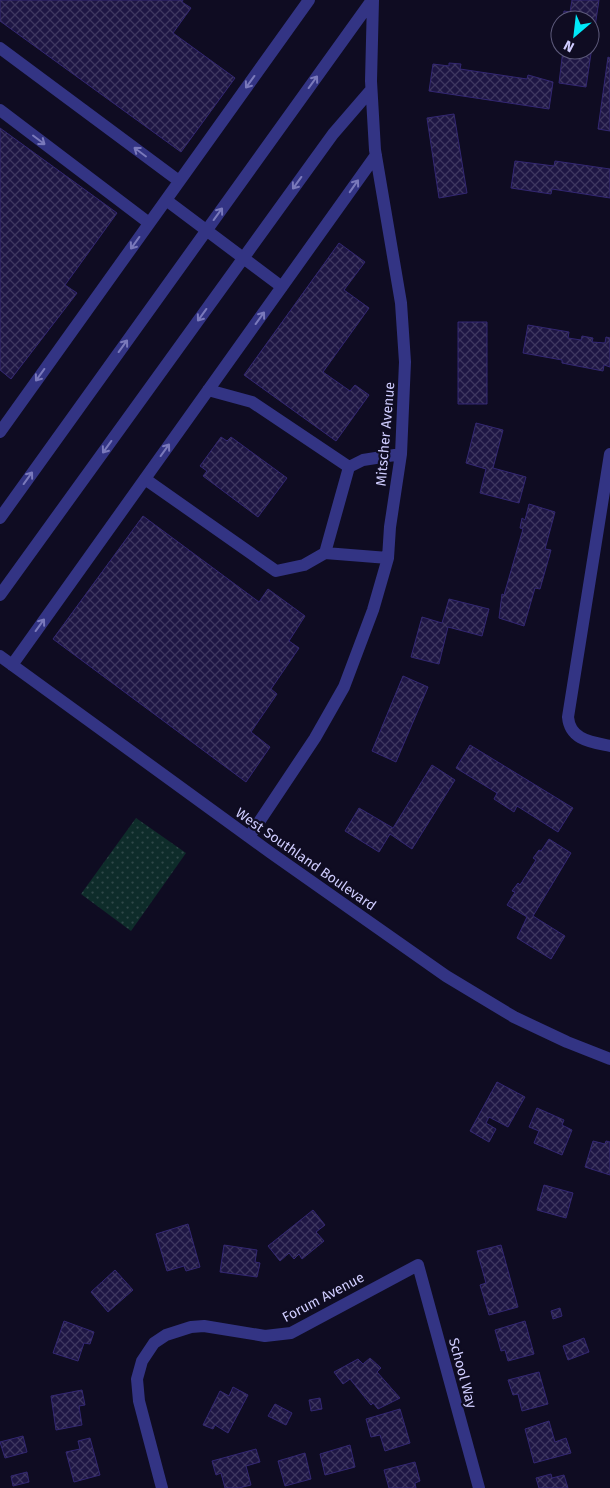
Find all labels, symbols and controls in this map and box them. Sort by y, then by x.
north arrow [550,10,600,60]
text: N [561,36,577,56]
one-way arrow [245,75,255,89]
one-way arrow [308,75,318,89]
one-way arrow [32,134,45,145]
one-way arrow [134,147,147,158]
one-way arrow [292,176,302,190]
one-way arrow [349,179,359,193]
one-way arrow [213,207,223,221]
one-way arrow [130,236,140,250]
one-way arrow [197,308,207,322]
one-way arrow [254,312,265,325]
one-way arrow [118,339,128,353]
one-way arrow [35,368,45,382]
street label: Mitscher Avenue [372,381,399,487]
one-way arrow [102,440,112,454]
one-way arrow [160,443,170,457]
one-way arrow [23,472,34,485]
one-way arrow [35,618,45,632]
street label: West Southland Boulevard [232,804,379,914]
street label: Forum Avenue [279,1269,367,1326]
street label: School Way [445,1336,480,1410]

